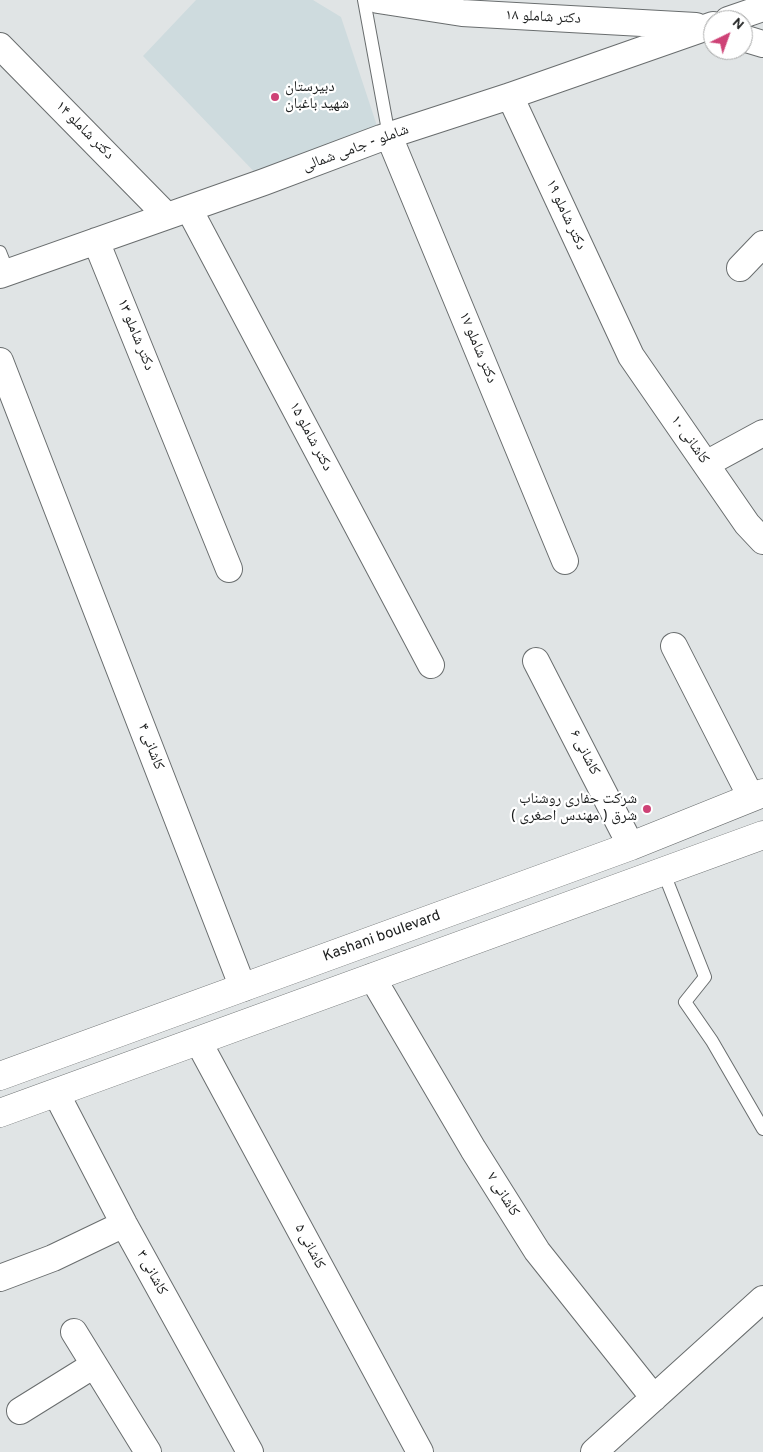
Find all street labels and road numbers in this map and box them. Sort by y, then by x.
street label: دکتر شاملو ۱۸ [505,7,581,29]
street label: دکتر شاملو ۱۴ [51,98,117,164]
street label: شاملو - جامی شمالی [300,121,412,177]
street label: دکتر شاملو ۱۹ [541,177,589,253]
street label: دکتر شاملو ۱۳ [112,297,158,373]
street label: دکتر شاملو ۱۷ [454,310,500,386]
street label: دکتر شاملو ۱۵ [284,399,336,475]
street label: کاشانی ۱۰ [666,412,712,468]
street label: کاشانی ۴ [133,721,167,773]
street label: کاشانی ۶ [565,727,603,779]
street label: Kashani boulevard [321,907,443,967]
street label: کاشانی ۷ [482,1170,522,1220]
street label: کاشانی ۵ [290,1221,328,1273]
street label: کاشانی ۳ [131,1247,171,1299]

